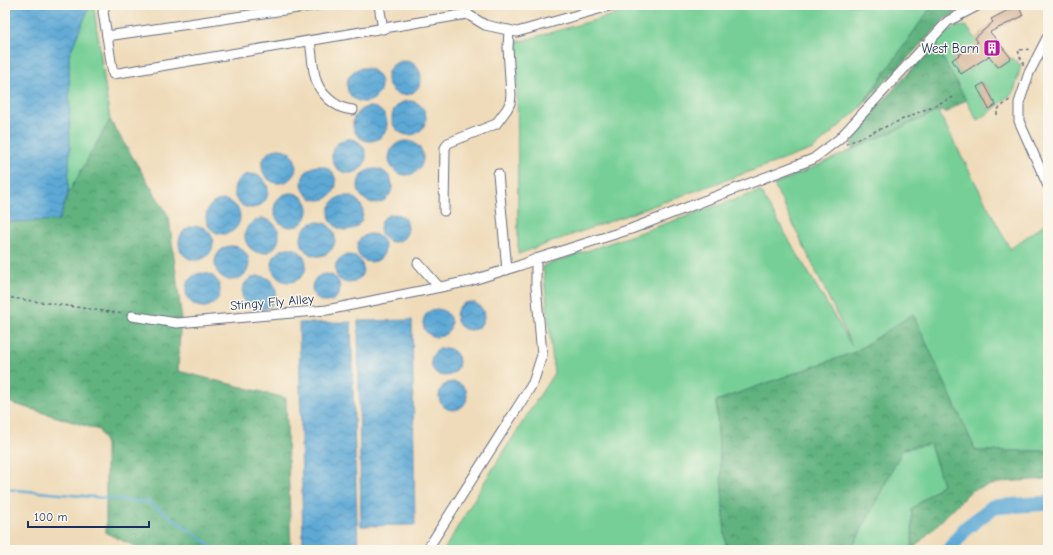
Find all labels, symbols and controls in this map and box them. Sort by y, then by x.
building icon: West Barn [982,38,1002,58]
place label: West Barn [922,41,979,56]
street label: Stingy Fly Alley [229,291,315,313]
scale bar [28,503,149,529]
text: 100 m [34,510,67,524]

